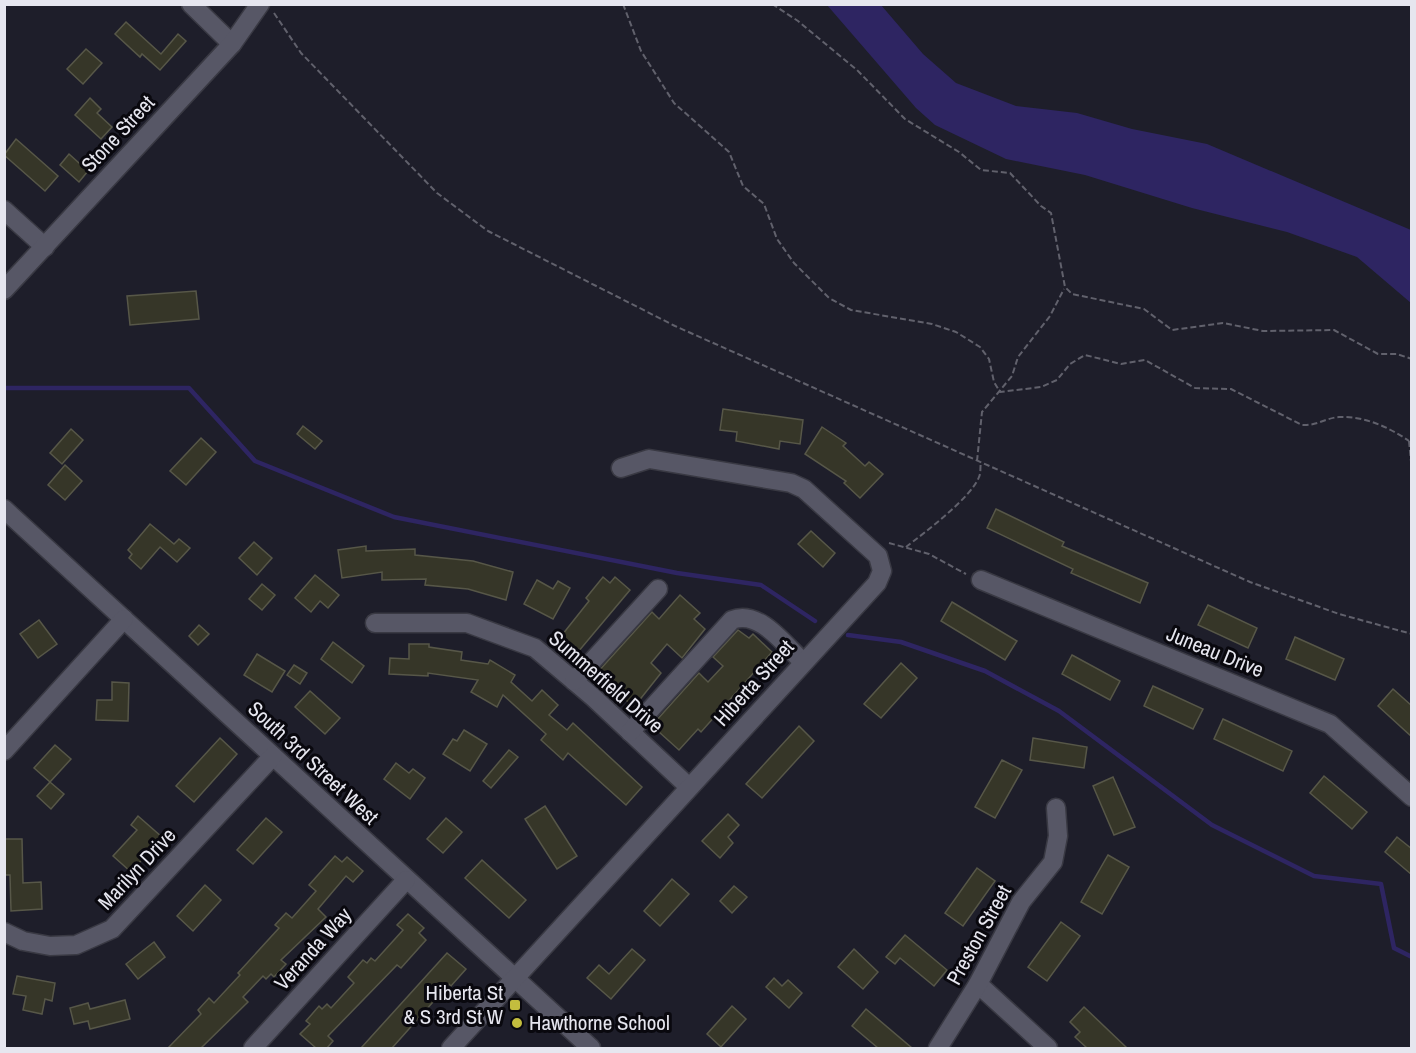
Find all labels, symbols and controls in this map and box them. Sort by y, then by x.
street label: Stone Street [74,89,161,179]
street label: Juneau Drive [1162,619,1268,684]
street label: Summerfield Drive [543,624,670,740]
street label: Hiberta Street [707,633,800,732]
street label: South 3rd Street West [242,694,385,831]
street label: Marilyn Drive [91,821,182,916]
street label: Preston Street [939,879,1018,990]
street label: Veranda Way [267,900,358,997]
place label: Hiberta St & S 3rd St W [403,978,504,1031]
marker: Hiberta St & S 3rd St W [508,998,522,1012]
place label: Hawthorne School [529,1008,670,1037]
marker: Hawthorne School [510,1016,524,1030]

